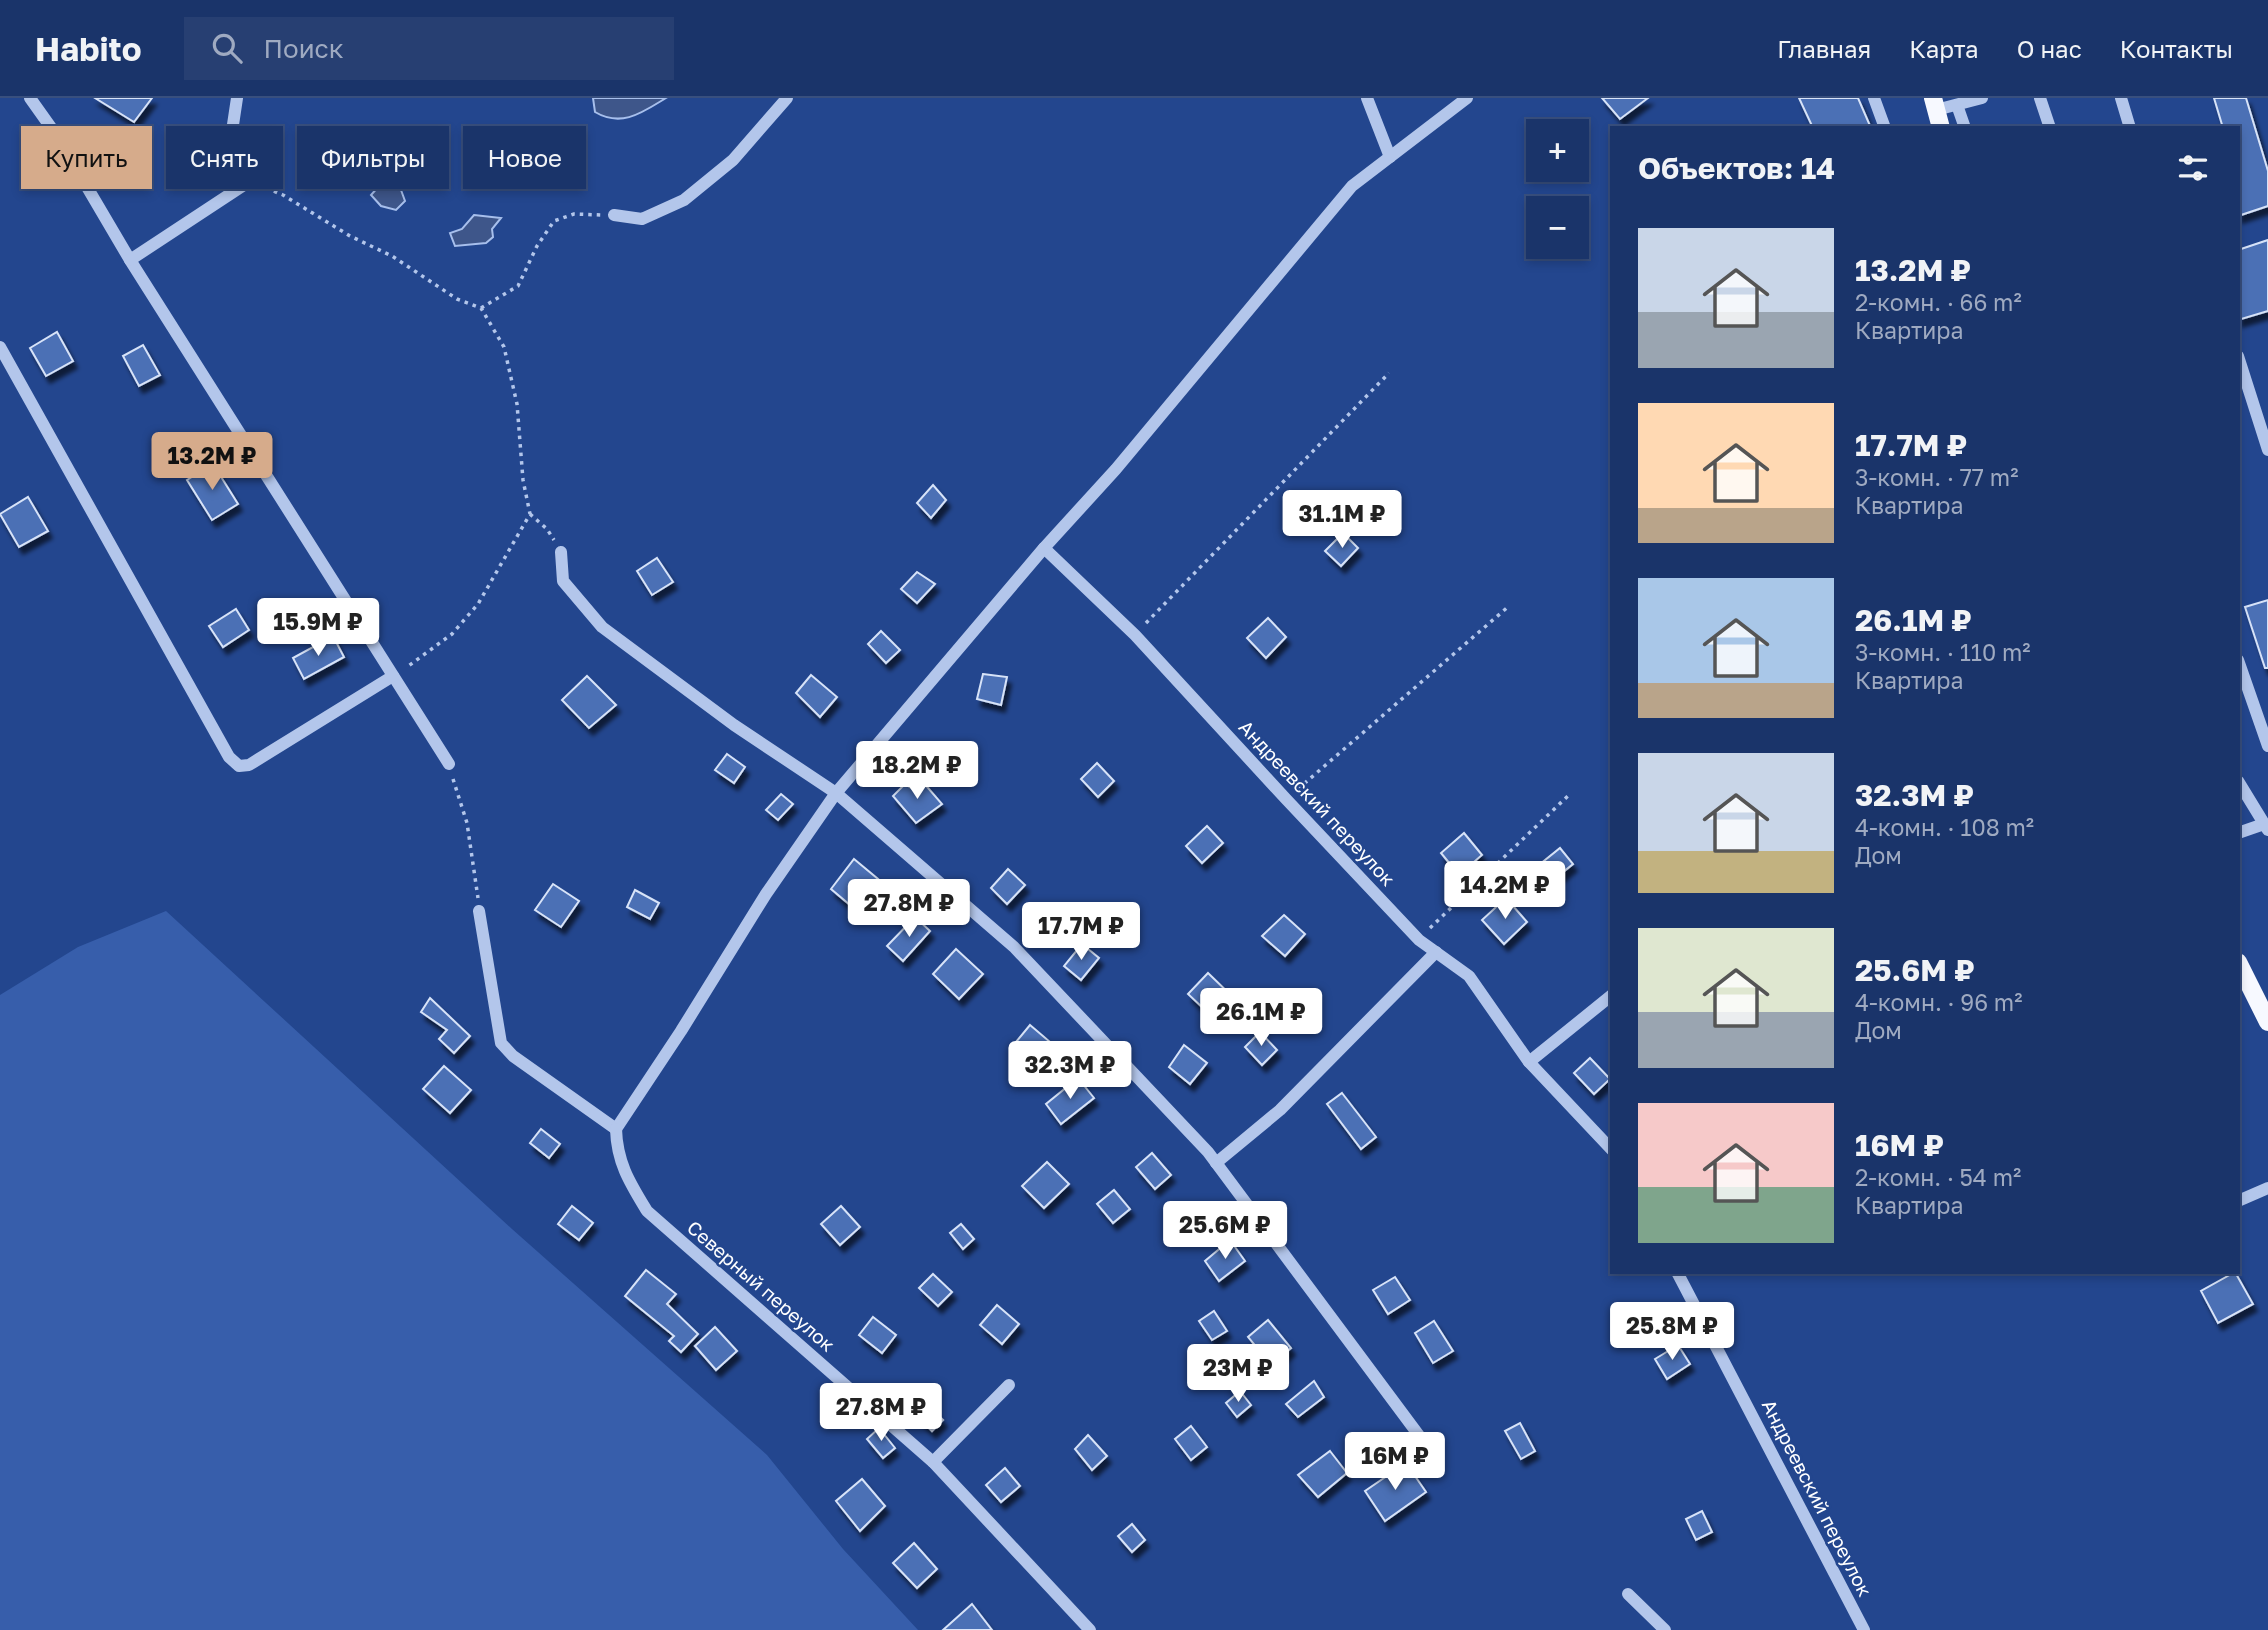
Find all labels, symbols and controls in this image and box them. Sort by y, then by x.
search box [184,17,674,80]
text: Habito [35,29,142,68]
icon: search [208,29,246,67]
text: Поиск [264,33,344,64]
text: Главная [1777,34,1871,63]
text: Карта [1909,34,1979,63]
text: О нас [2017,34,2082,63]
text: Контакты [2120,34,2233,63]
map controls [1526,119,1589,259]
button: + [1526,119,1589,182]
chip: Купить [21,126,152,189]
chip: Снять [166,126,283,189]
chip: Фильтры [297,126,449,189]
chip: Новое [463,126,586,189]
icon: filters [2174,149,2212,187]
text: Объектов: 14 [1638,150,1835,186]
button: − [1526,196,1589,259]
text: 13.2M ₽ [1855,252,1971,288]
icon: home [1694,256,1778,340]
text: 2-комн. · 66 m² [1855,288,2022,316]
text: Квартира [1855,316,1963,344]
text: 17.7M ₽ [1855,427,1967,463]
icon: home [1694,431,1778,515]
pin: 13.2M ₽ [147,432,277,492]
text: 13.2M ₽ [167,441,257,469]
text: 3-комн. · 77 m² [1855,463,2018,491]
pin: 31.1M ₽ [1277,490,1407,550]
text: Квартира [1855,491,1963,519]
text: 31.1M ₽ [1299,499,1385,527]
pin: 15.9M ₽ [253,598,383,658]
text: 26.1M ₽ [1855,602,1972,638]
icon: home [1694,606,1778,690]
text: 15.9M ₽ [273,607,363,635]
text: 3-комн. · 110 m² [1855,638,2031,666]
text: Квартира [1855,666,1963,694]
street label: Андреевский переулок [1235,715,1400,890]
pin: 18.2M ₽ [852,742,982,801]
text: 18.2M ₽ [872,750,962,778]
text: 32.3M ₽ [1855,777,1974,813]
icon: home [1694,781,1778,865]
text: 4-комн. · 108 m² [1855,813,2034,841]
text: Дом [1855,841,1902,869]
pin: 14.2M ₽ [1440,862,1570,921]
text: 14.2M ₽ [1460,870,1550,898]
pin: 27.8M ₽ [844,880,974,939]
text: 27.8M ₽ [864,888,954,916]
pin: 17.7M ₽ [1016,902,1146,962]
text: 17.7M ₽ [1038,911,1124,939]
text: 25.6M ₽ [1855,952,1975,988]
icon: home [1694,956,1778,1040]
pin: 26.1M ₽ [1196,988,1326,1048]
text: 4-комн. · 96 m² [1855,988,2022,1016]
text: 26.1M ₽ [1216,997,1306,1025]
text: Дом [1855,1016,1902,1044]
pin: 32.3M ₽ [1005,1042,1135,1101]
text: 32.3M ₽ [1024,1050,1116,1078]
text: 16M ₽ [1855,1127,1944,1163]
icon: home [1694,1131,1778,1215]
text: 2-комн. · 54 m² [1855,1163,2021,1191]
text: Квартира [1855,1191,1963,1219]
pin: 25.6M ₽ [1160,1202,1290,1261]
text: 25.6M ₽ [1179,1210,1271,1238]
street label: Северный переулок [683,1215,840,1356]
pin: 25.8M ₽ [1607,1302,1737,1362]
text: 25.8M ₽ [1626,1311,1718,1339]
pin: 23M ₽ [1189,1344,1287,1404]
text: 23M ₽ [1203,1353,1273,1381]
pin: 27.8M ₽ [816,1384,946,1443]
text: 27.8M ₽ [836,1392,926,1420]
street label: Андреевский переулок [1758,1395,1877,1600]
pin: 16M ₽ [1346,1432,1444,1492]
text: 16M ₽ [1361,1441,1429,1469]

